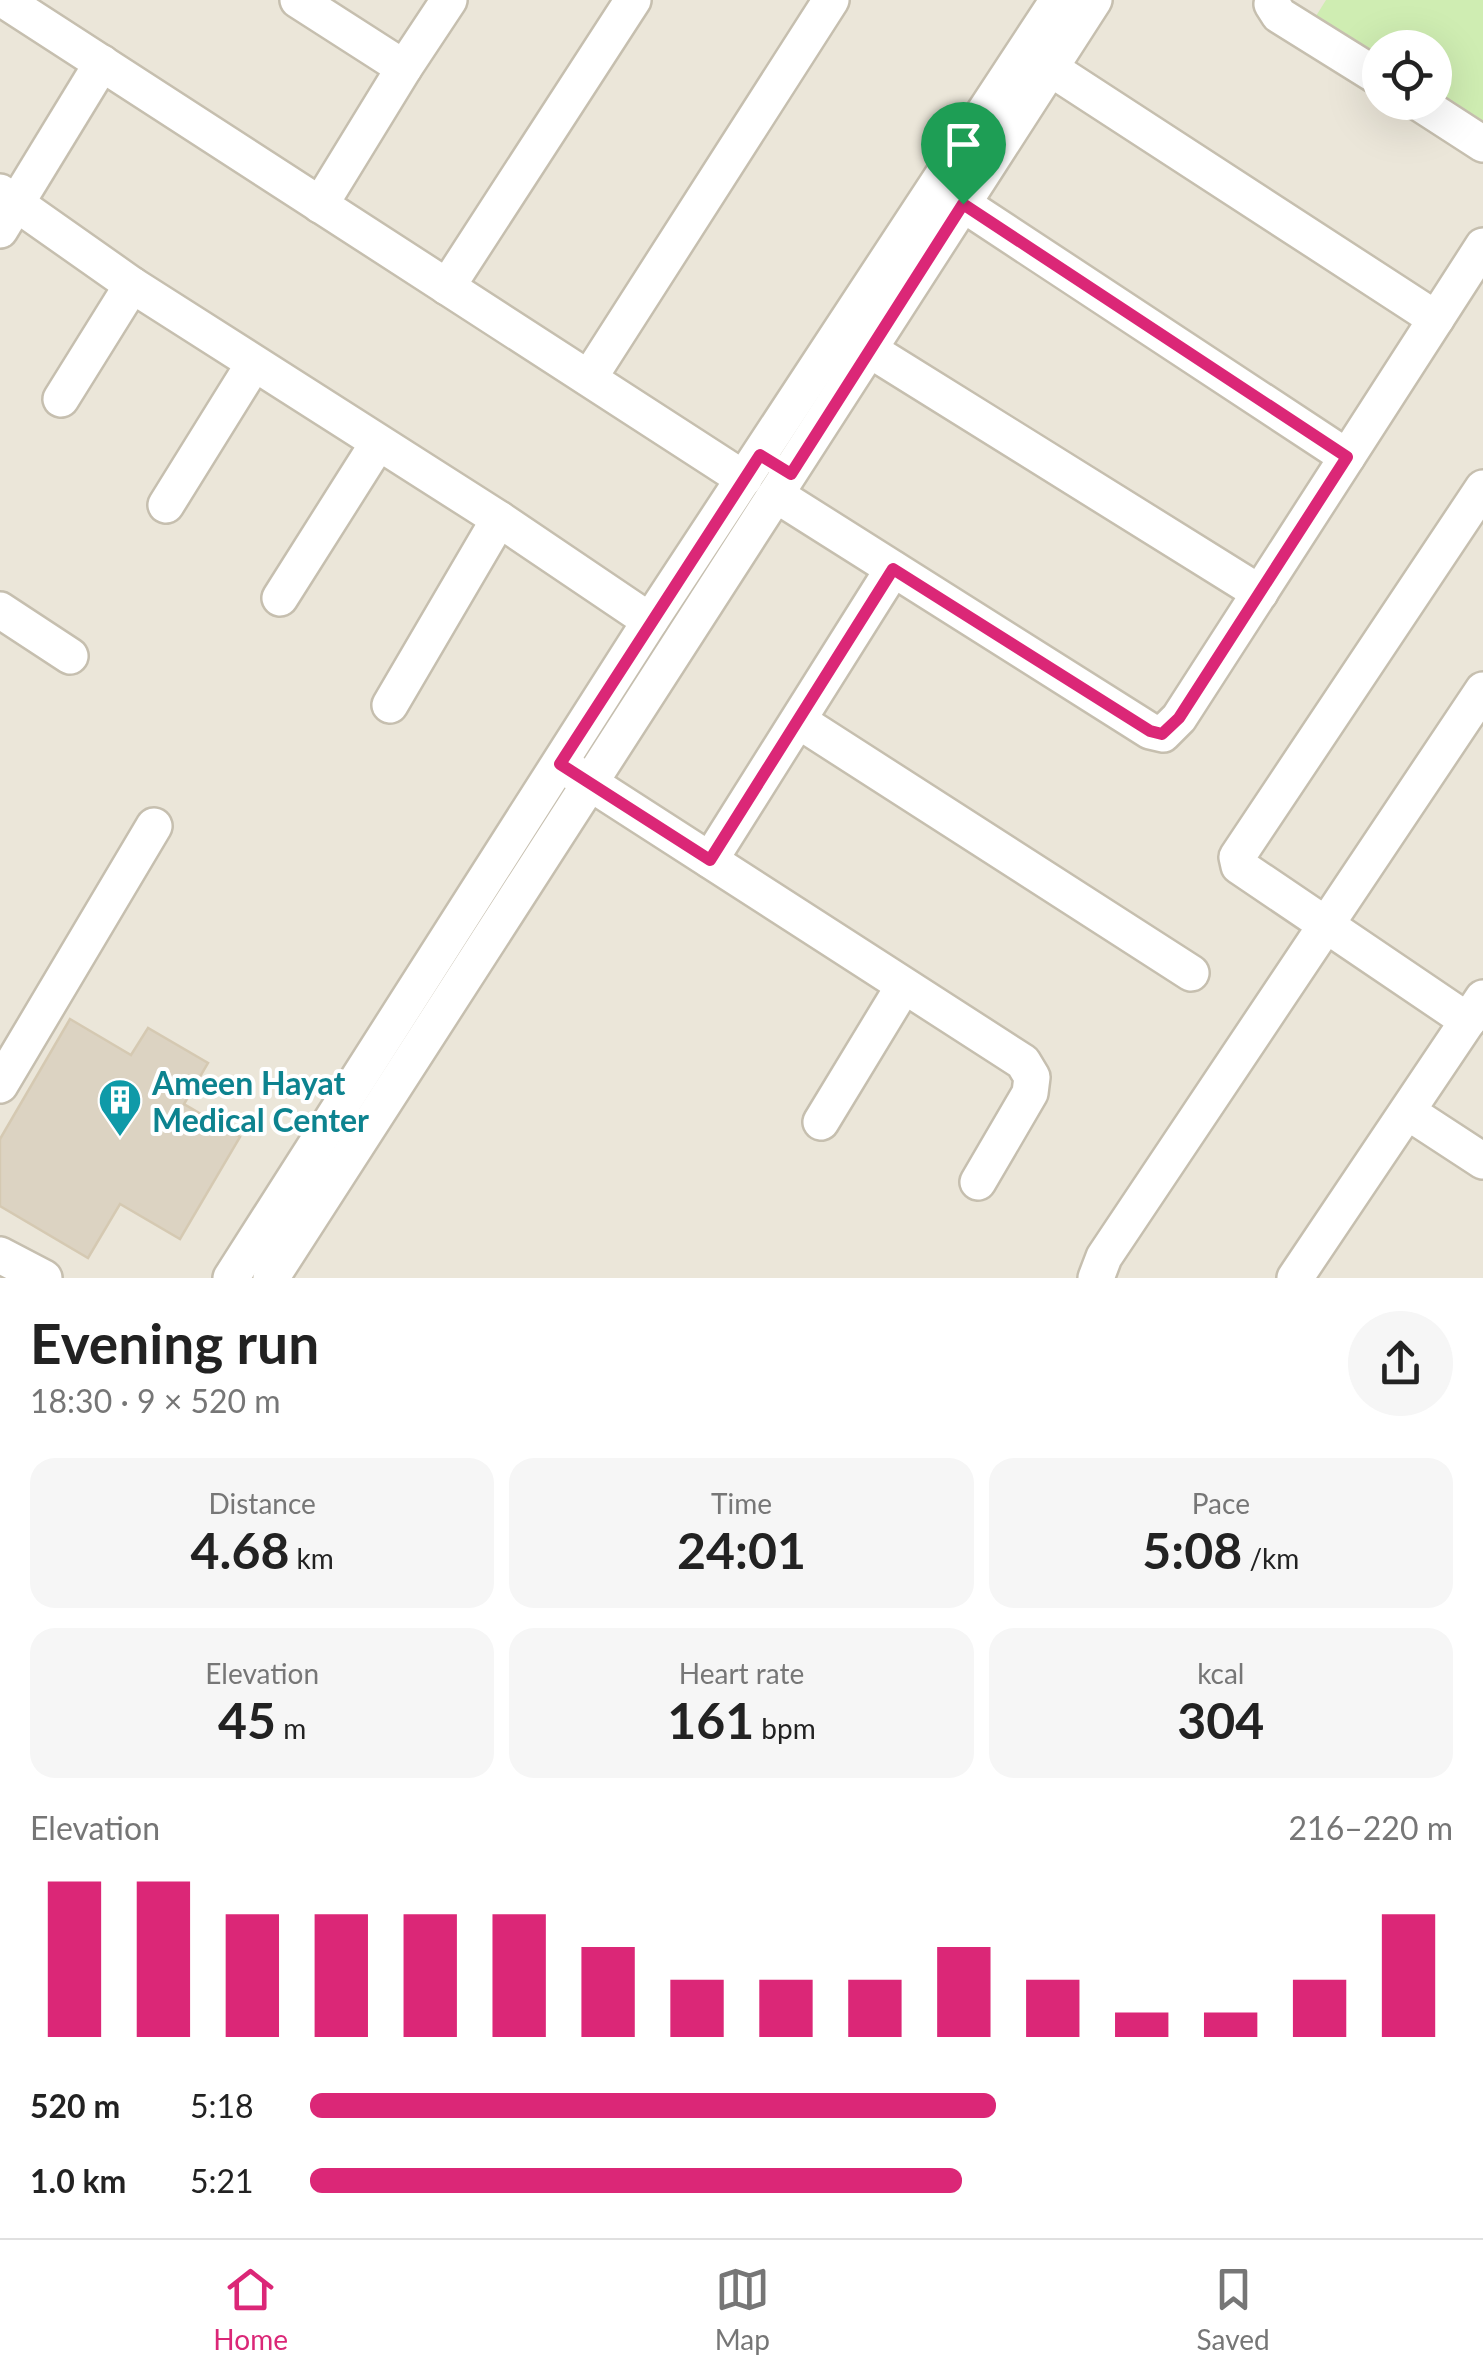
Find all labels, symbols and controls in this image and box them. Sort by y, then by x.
map controls [1362,30,1452,120]
button: locate [1362,30,1452,120]
pin [921,102,1006,205]
icon: arrive [936,117,991,172]
place label: Ameen Hayat Medical Center [151,1063,369,1139]
building icon: Ameen Hayat Medical Center [97,1077,143,1138]
text: Evening run [30,1310,319,1376]
button: share [1348,1311,1453,1416]
text: 18:30 · 9 × 520 m [30,1381,281,1420]
text: Distance [208,1486,316,1520]
text: Time [711,1486,772,1520]
text: Pace [1192,1486,1250,1520]
text: 4.68 [191,1520,289,1580]
text: 24:01 [677,1520,806,1580]
text: 5:08 [1142,1520,1242,1580]
text: km [289,1541,334,1575]
text: /km [1242,1541,1299,1575]
text: Elevation [205,1656,319,1690]
text: Heart rate [679,1656,804,1690]
text: kcal [1197,1656,1244,1690]
text: 45 [218,1690,276,1750]
text: 161 [667,1690,754,1750]
text: 304 [1177,1690,1264,1750]
text: m [276,1711,306,1745]
text: bpm [754,1711,816,1745]
text: Elevation [30,1808,160,1847]
text: 216–220 m [1289,1808,1453,1847]
text: 520 m [30,2086,120,2125]
text: 5:18 [190,2086,254,2125]
text: 1.0 km [30,2161,126,2200]
text: 5:21 [190,2161,254,2200]
tab: Home [213,2262,288,2356]
tab: Map [715,2262,770,2356]
tab: Saved [1197,2262,1270,2356]

